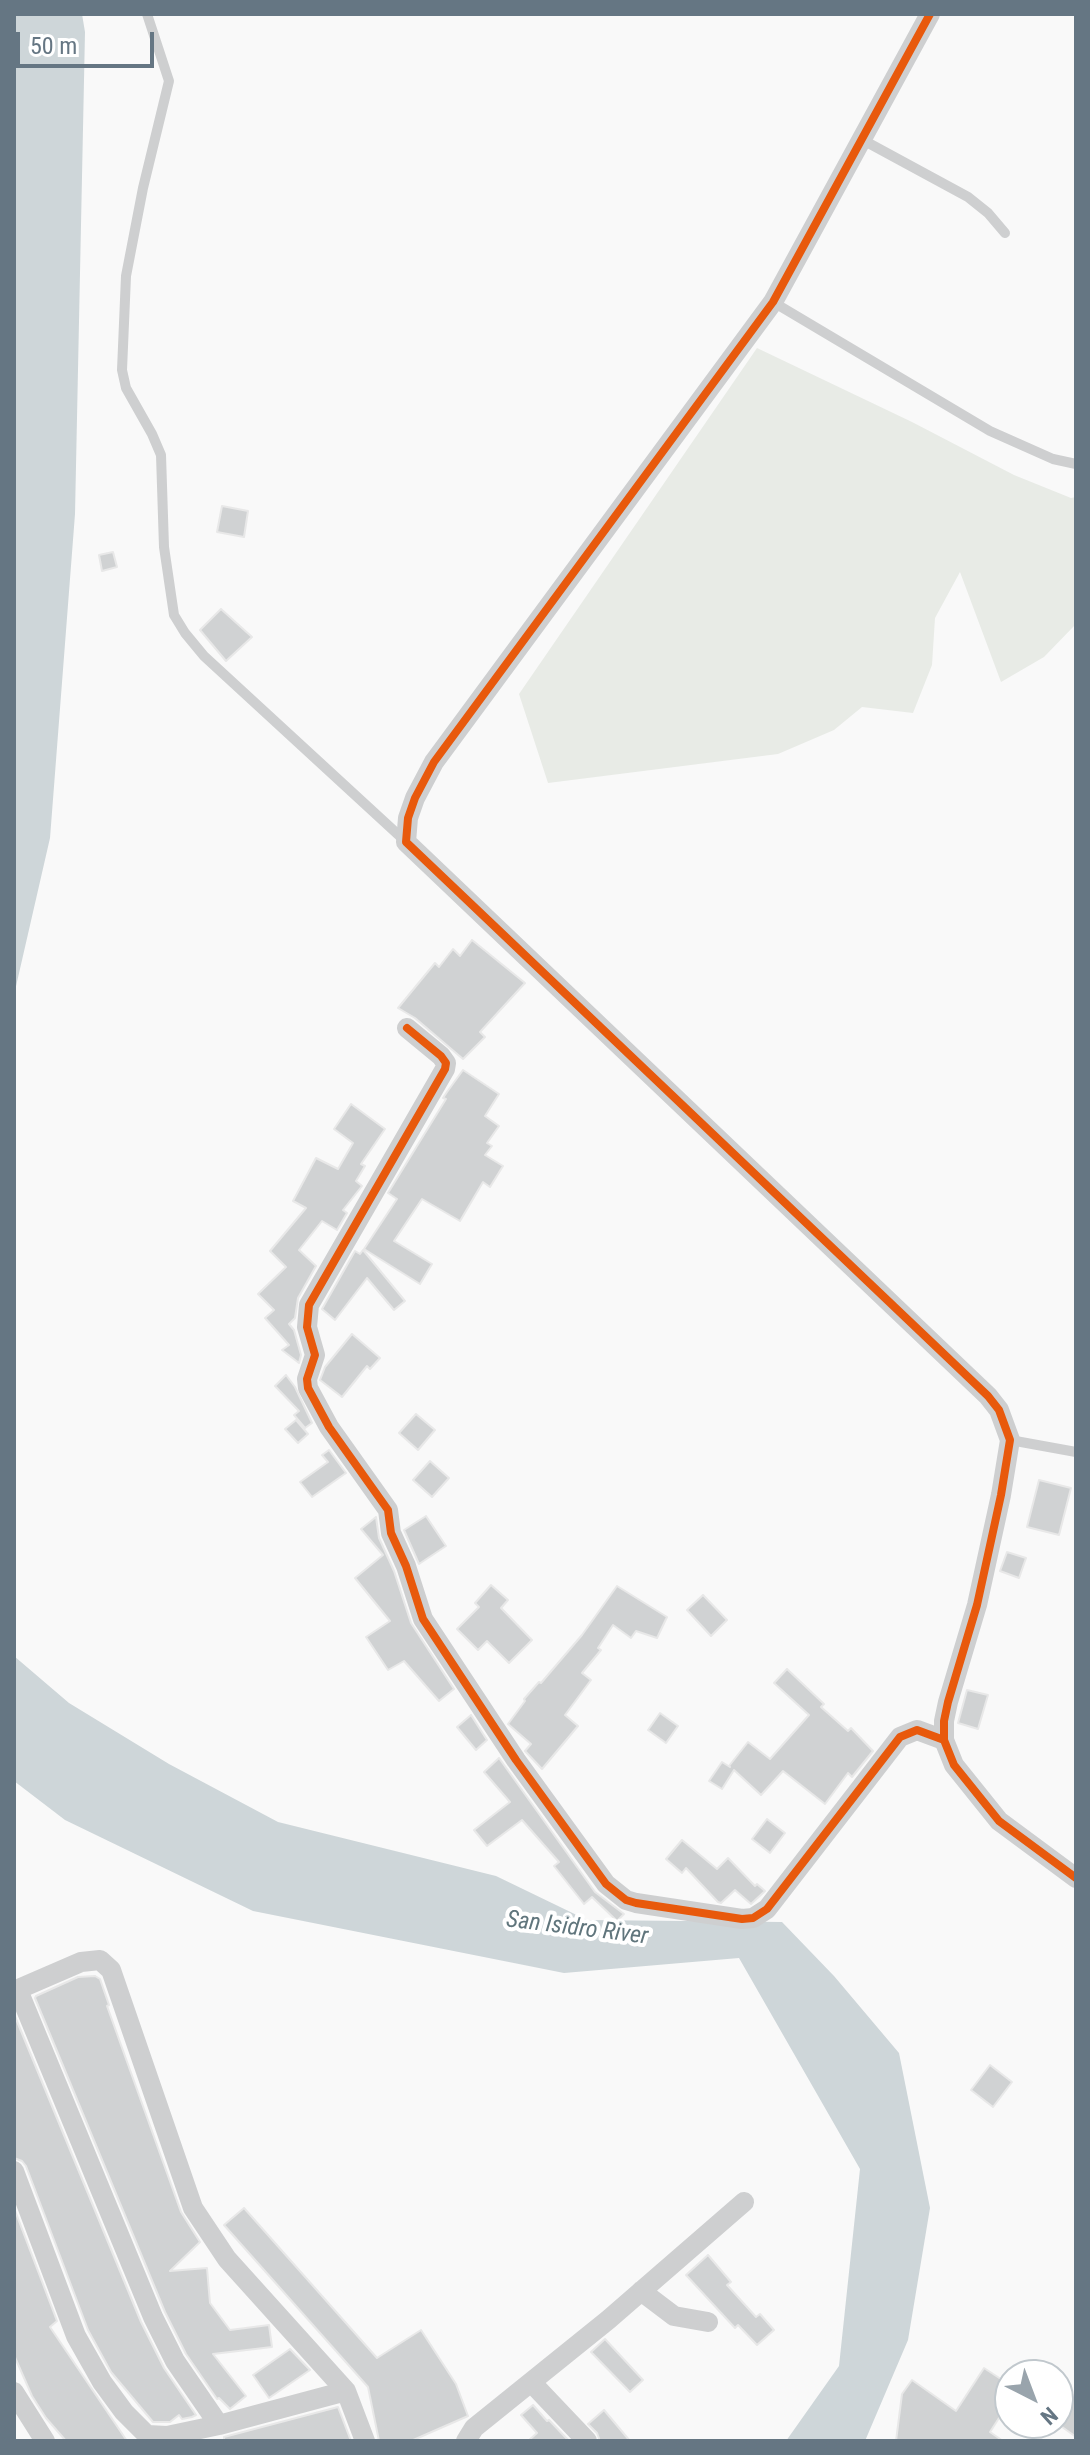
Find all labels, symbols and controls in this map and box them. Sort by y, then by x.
scale bar [20,16,158,66]
text: 50 m [30,32,77,60]
water label: San Isidro River [504,1906,650,1952]
north arrow [994,2359,1074,2439]
text: N [1036,2402,1062,2430]

